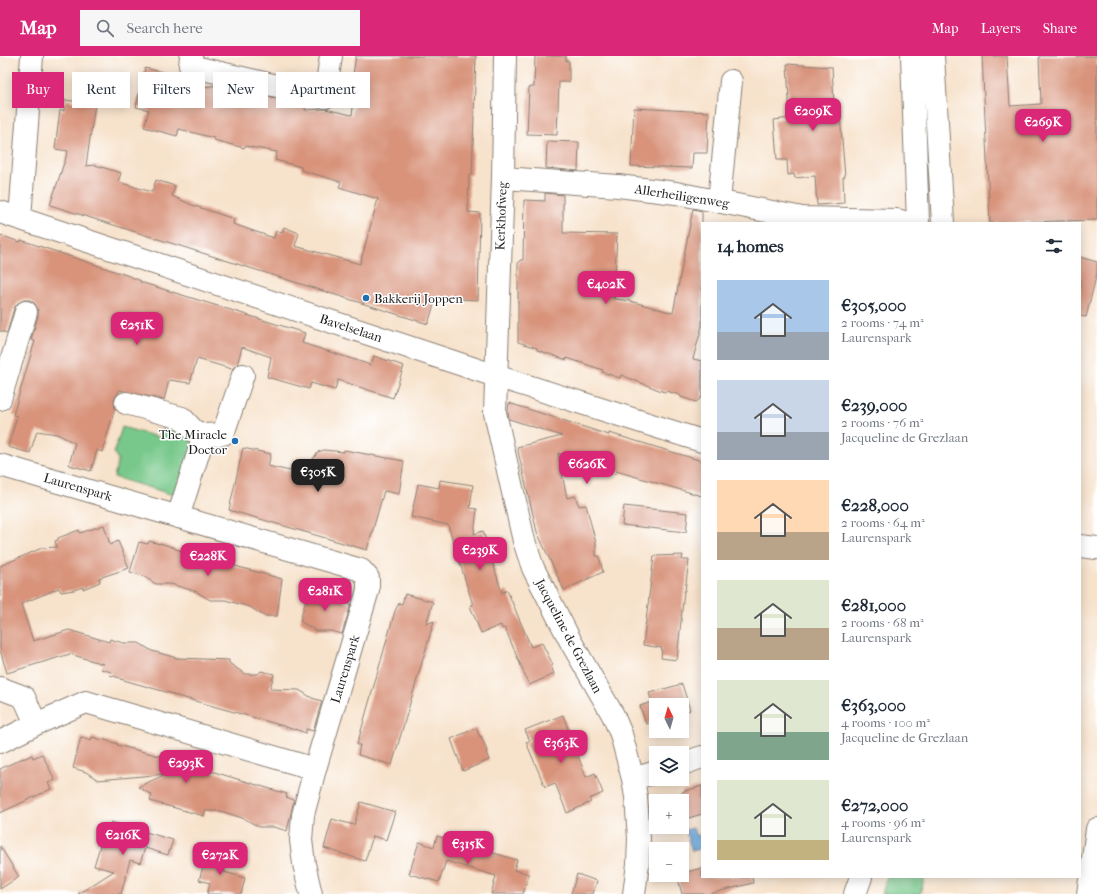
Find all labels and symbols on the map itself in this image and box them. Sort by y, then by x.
pin: €209K [785,98,841,132]
pin: €269K [1015,109,1071,143]
street label: Kerkhofweg [492,180,510,251]
street label: Allerheiligenweg [633,181,731,211]
pin: €402K [578,271,634,305]
place label: Bakkerij Joppen [374,291,463,306]
marker: Bakkerij Joppen [361,293,371,303]
street label: Bavelselaan [318,311,385,345]
pin: €251K [109,312,165,346]
place label: The Miracle Doctor [159,427,228,457]
marker: The Miracle Doctor [230,436,240,446]
pin: €626K [559,451,615,485]
pin: €305K [290,459,346,493]
street label: Laurenspark [42,470,114,504]
pin: €239K [452,537,508,571]
pin: €228K [180,543,236,577]
street label: Jacqueline de Grezlaan [532,575,606,696]
pin: €281K [297,578,353,612]
street label: Laurenspark [328,633,363,705]
north arrow [649,698,689,738]
pin: €363K [533,730,589,764]
pin: €293K [158,750,214,784]
pin: €216K [95,822,151,856]
pin: €315K [440,831,496,865]
pin: €272K [192,842,248,876]

